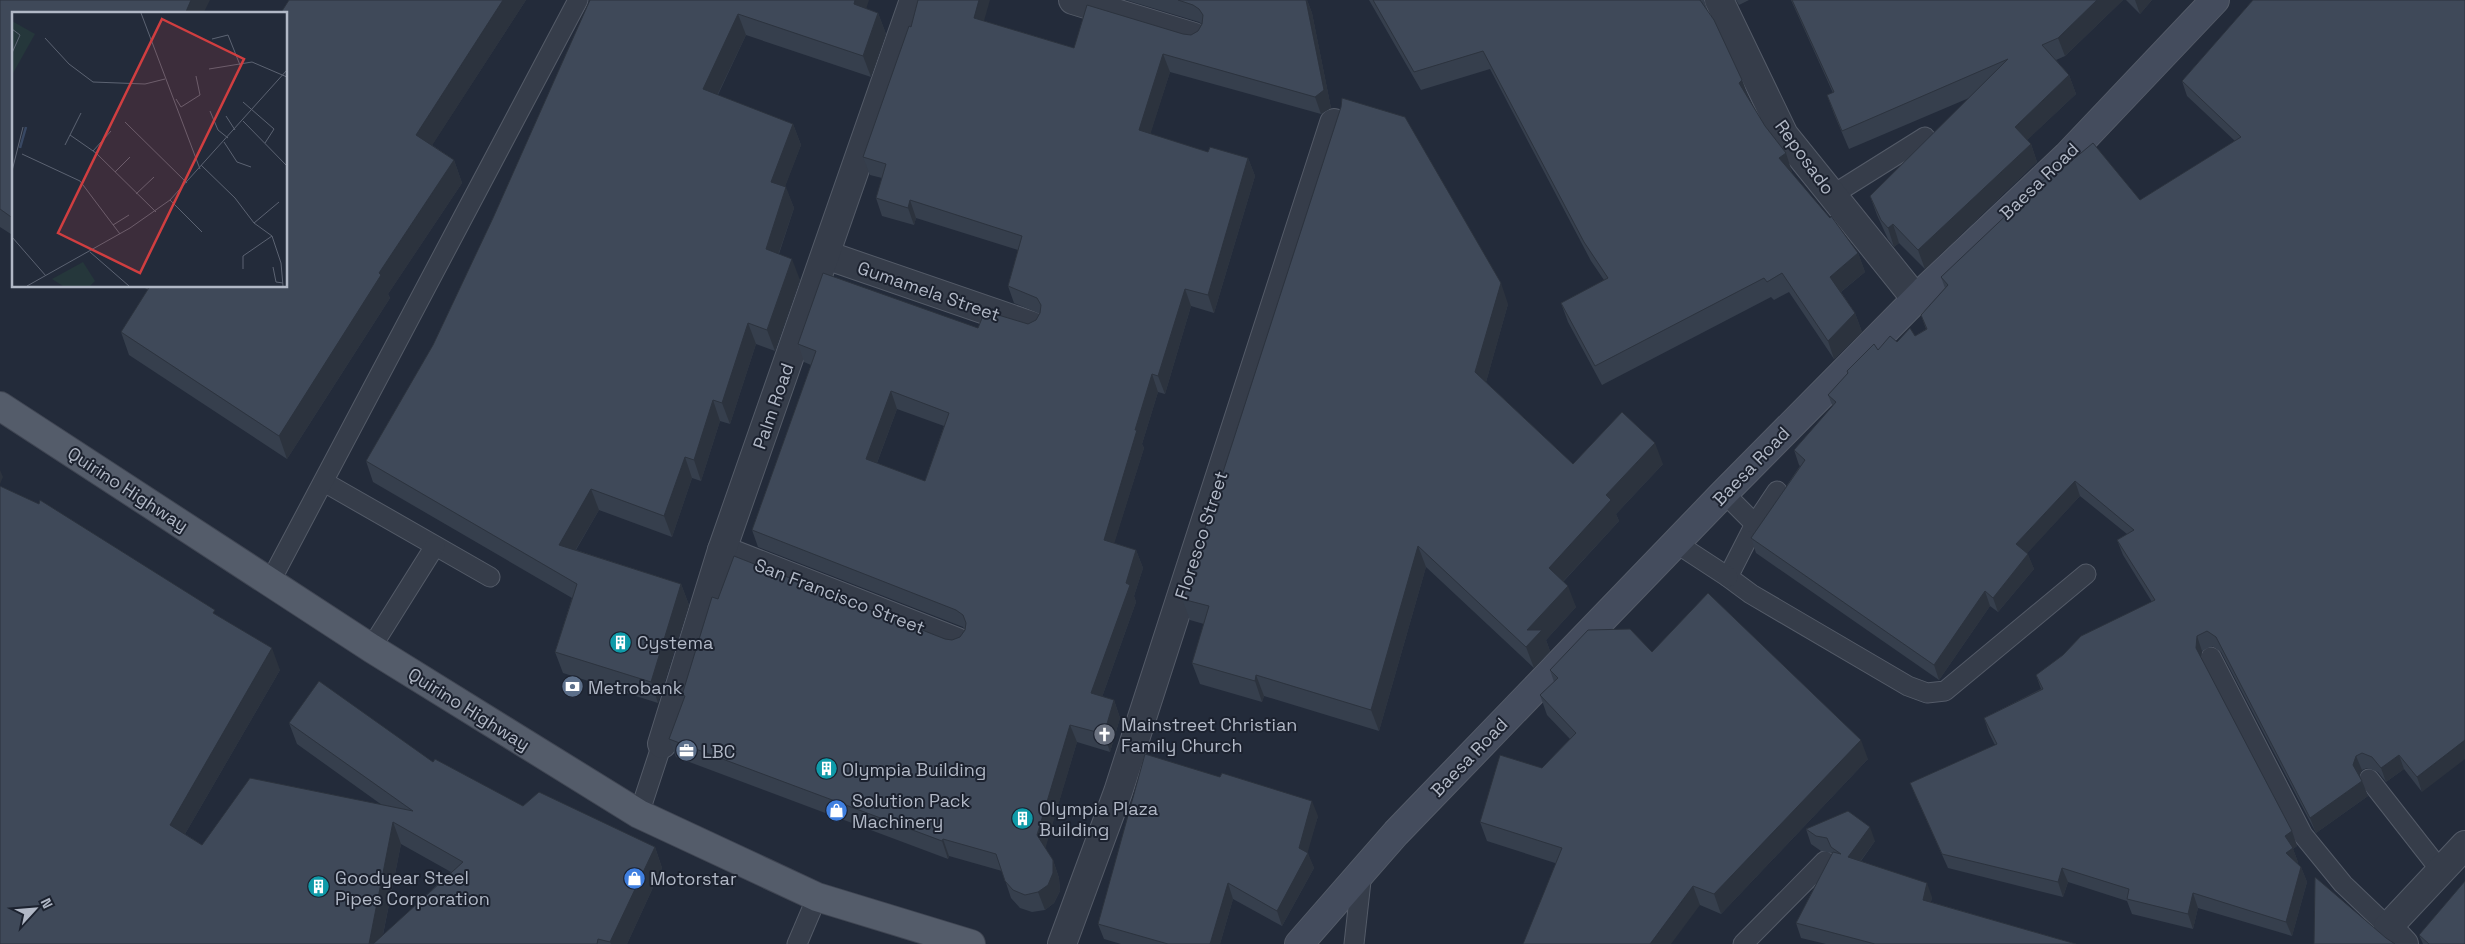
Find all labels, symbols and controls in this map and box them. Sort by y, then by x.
inset map [12,12,288,288]
street label: Reposado [1770,115,1840,199]
street label: Baesa Road [1995,138,2083,224]
street label: Gumamela Street [855,256,1003,326]
street label: Palm Road [748,360,798,452]
street label: Baesa Road [1708,422,1794,510]
street label: Quirino Highway [63,441,193,537]
street label: Floresco Street [1169,468,1233,602]
street label: San Francisco Street [751,553,929,639]
building icon: Cystema [609,630,633,654]
place label: Cystema [637,631,713,654]
street label: Quirino Highway [404,662,534,756]
bank icon: Metrobank [560,675,584,699]
place label: Metrobank [588,676,683,699]
place label: Mainstreet Christian Family Church [1121,713,1297,757]
street label: Baesa Road [1426,713,1512,801]
church icon: Mainstreet Christian Family Church [1093,722,1117,746]
office icon: LBC [674,739,698,763]
place label: LBC [702,740,735,763]
building icon: Olympia Building [814,757,838,781]
place label: Olympia Building [842,758,986,781]
place label: Solution Pack Machinery [852,789,971,833]
place label: Olympia Plaza Building [1039,797,1158,841]
shop icon: Solution Pack Machinery [824,798,848,822]
building icon: Olympia Plaza Building [1011,806,1035,830]
place label: Goodyear Steel Pipes Corporation [335,866,490,910]
shop icon: Motorstar [622,866,646,890]
place label: Motorstar [650,867,737,890]
building icon: Goodyear Steel Pipes Corporation [307,875,331,899]
north arrow [10,884,60,934]
text: N [37,895,57,911]

